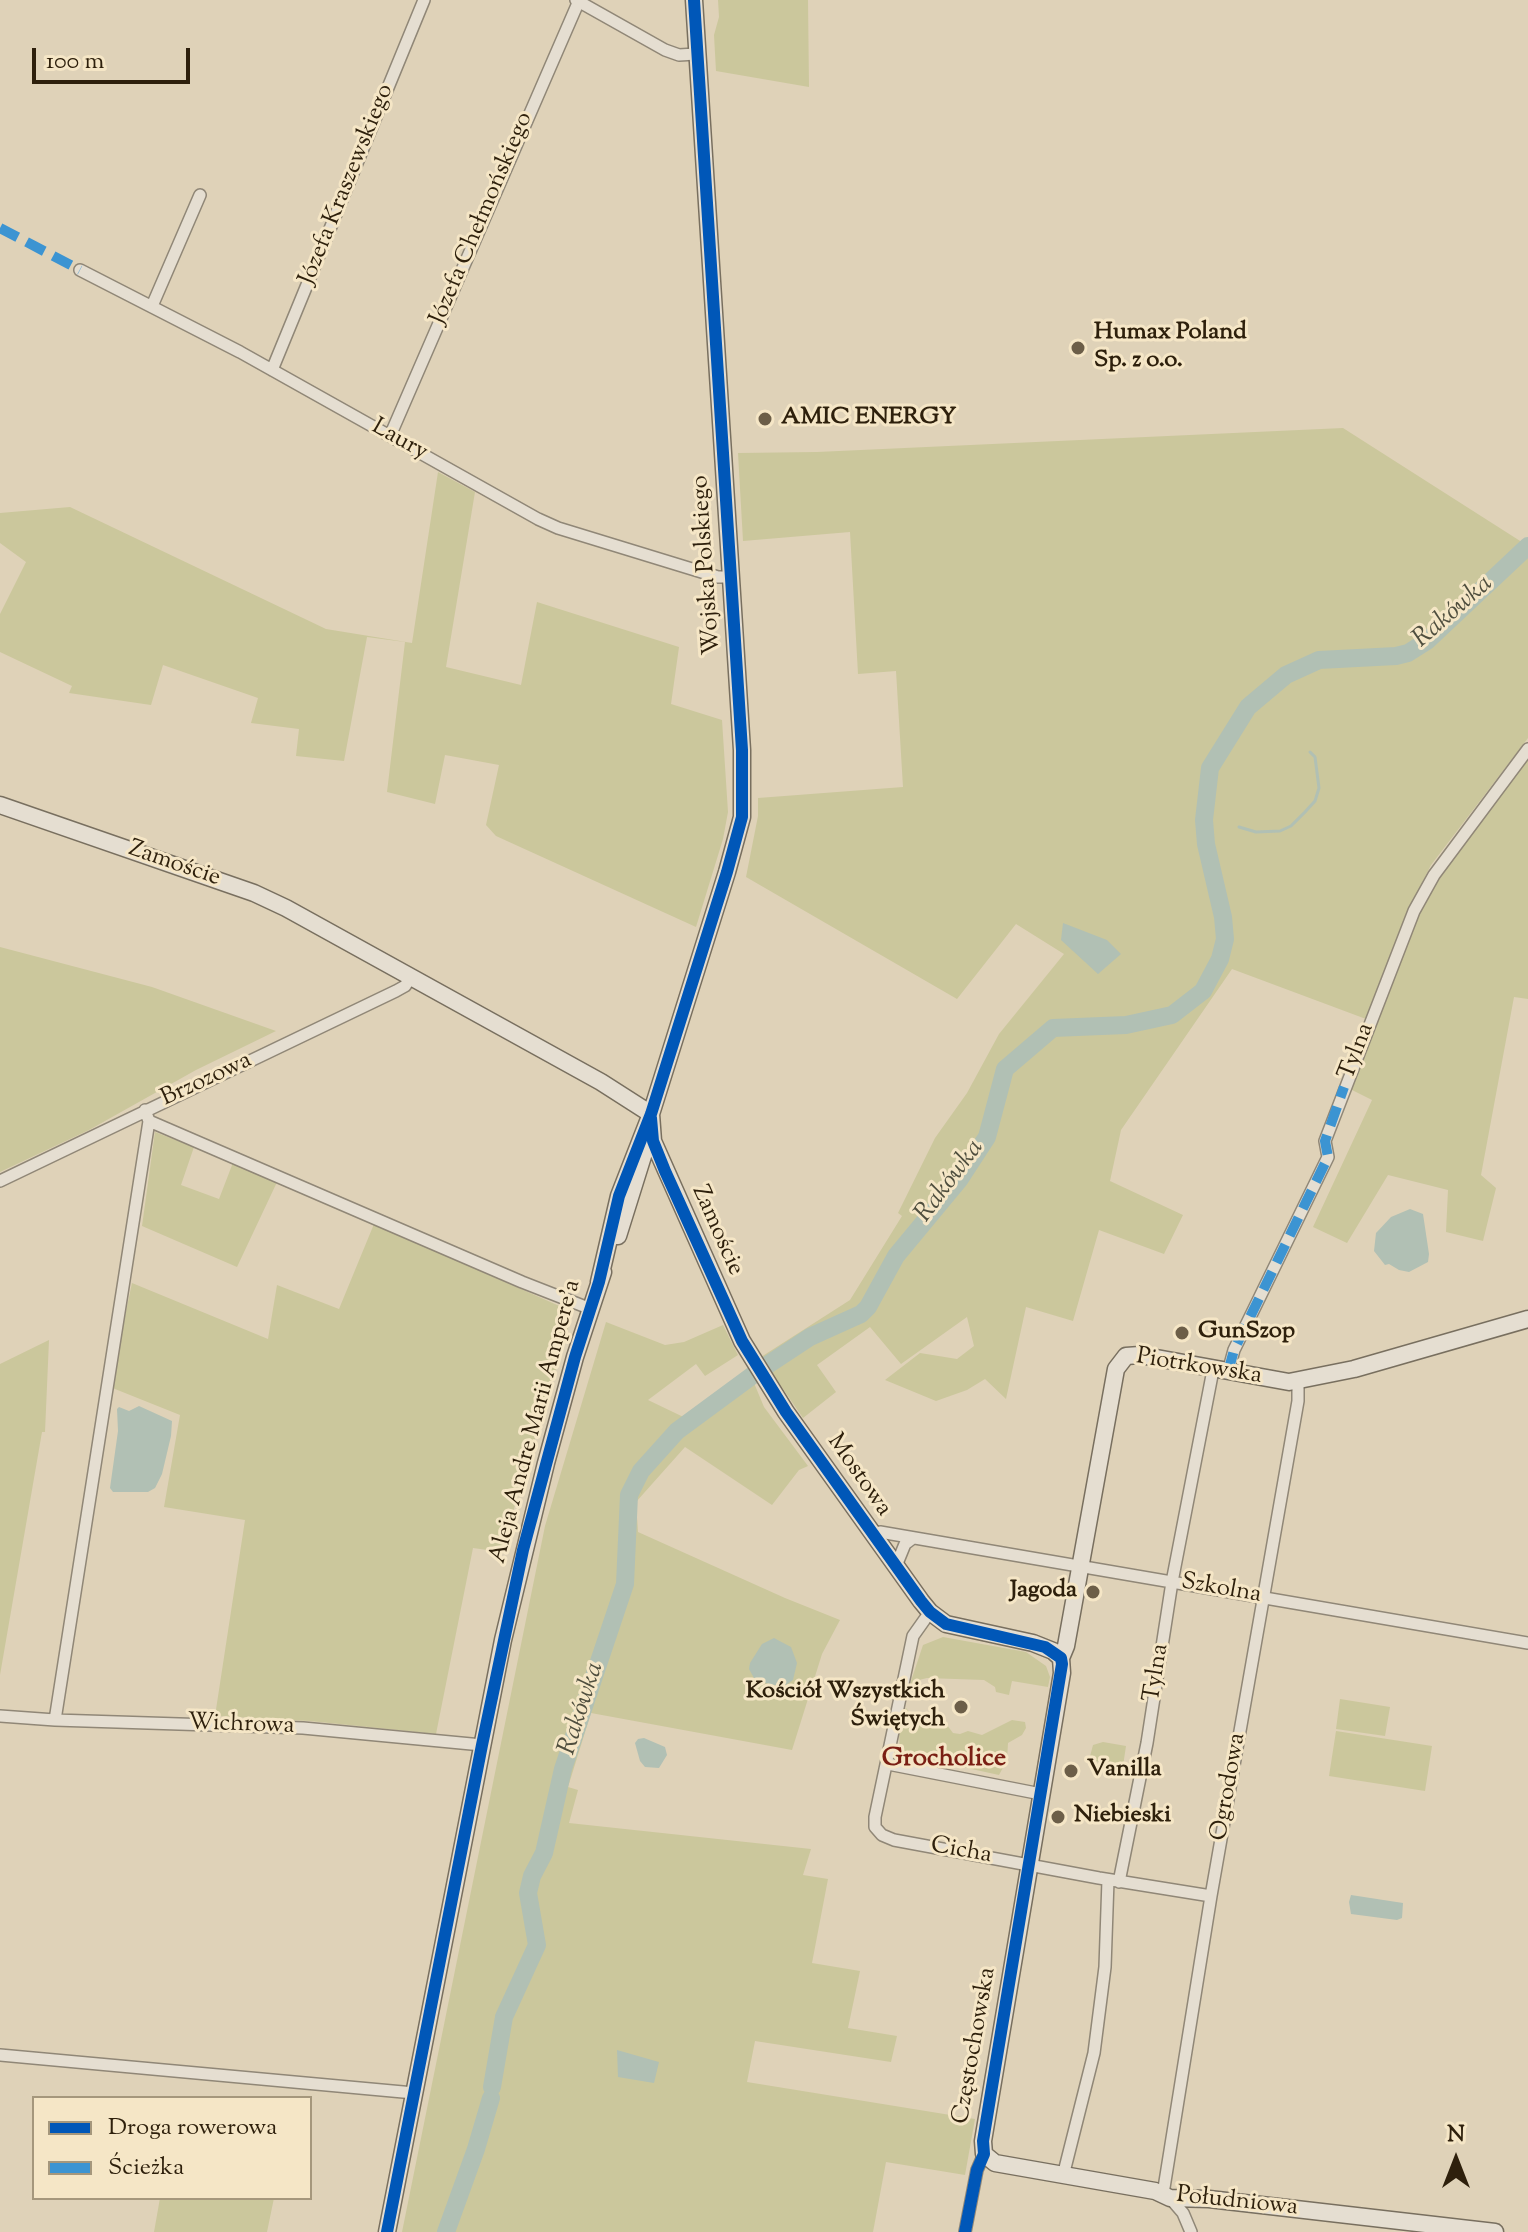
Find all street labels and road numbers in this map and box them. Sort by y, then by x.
street label: Józefa Kraszewskiego [295,80,401,290]
street label: Józefa Chełmońskiego [425,108,541,330]
street label: Laury [366,414,432,468]
street label: Wojska Polskiego [687,474,729,656]
street label: Zamoście [124,836,224,894]
street label: Tylna [1334,1020,1382,1084]
street label: Brzozowa [157,1047,257,1115]
street label: Zamoście [683,1182,749,1280]
street label: Aleja Andre Marii Ampere'a [485,1277,589,1567]
street label: Piotrkowska [1134,1344,1264,1392]
street label: Mostowa [819,1429,897,1523]
street label: Szkolna [1179,1569,1263,1611]
street label: Tylna [1139,1642,1177,1704]
street label: Wichrowa [187,1710,295,1742]
street label: Ogrodowa [1206,1731,1254,1843]
street label: Cicha [928,1832,994,1872]
street label: Częstochowska [948,1965,1004,2127]
street label: Południowa [1175,2182,1299,2224]

